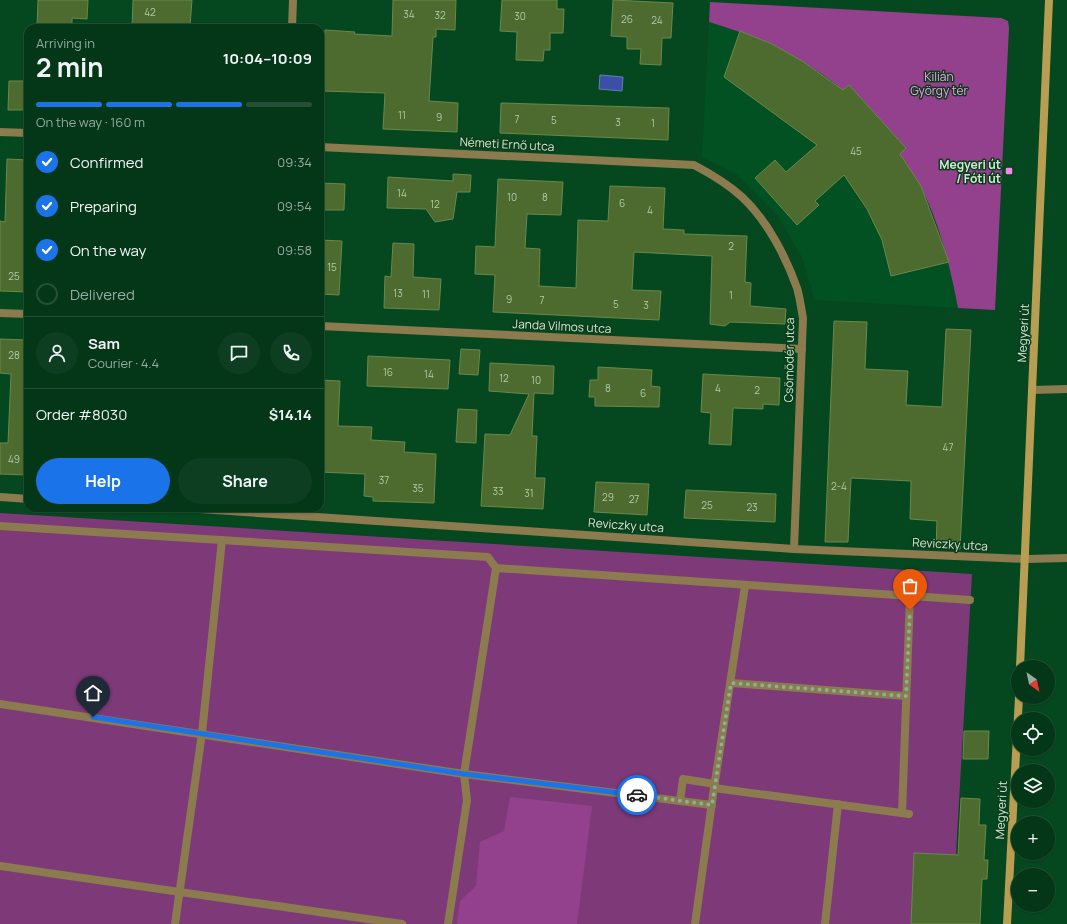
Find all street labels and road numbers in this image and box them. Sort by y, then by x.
street label: Németi Ernő utca [459,133,555,155]
street label: Megyeri út [1013,303,1033,363]
street label: Janda Vilmos utca [512,315,612,337]
street label: Csömödér utca [780,317,798,403]
street label: Reviczky utca [588,514,664,536]
street label: Reviczky utca [912,534,988,554]
street label: Megyeri út [991,780,1011,840]

